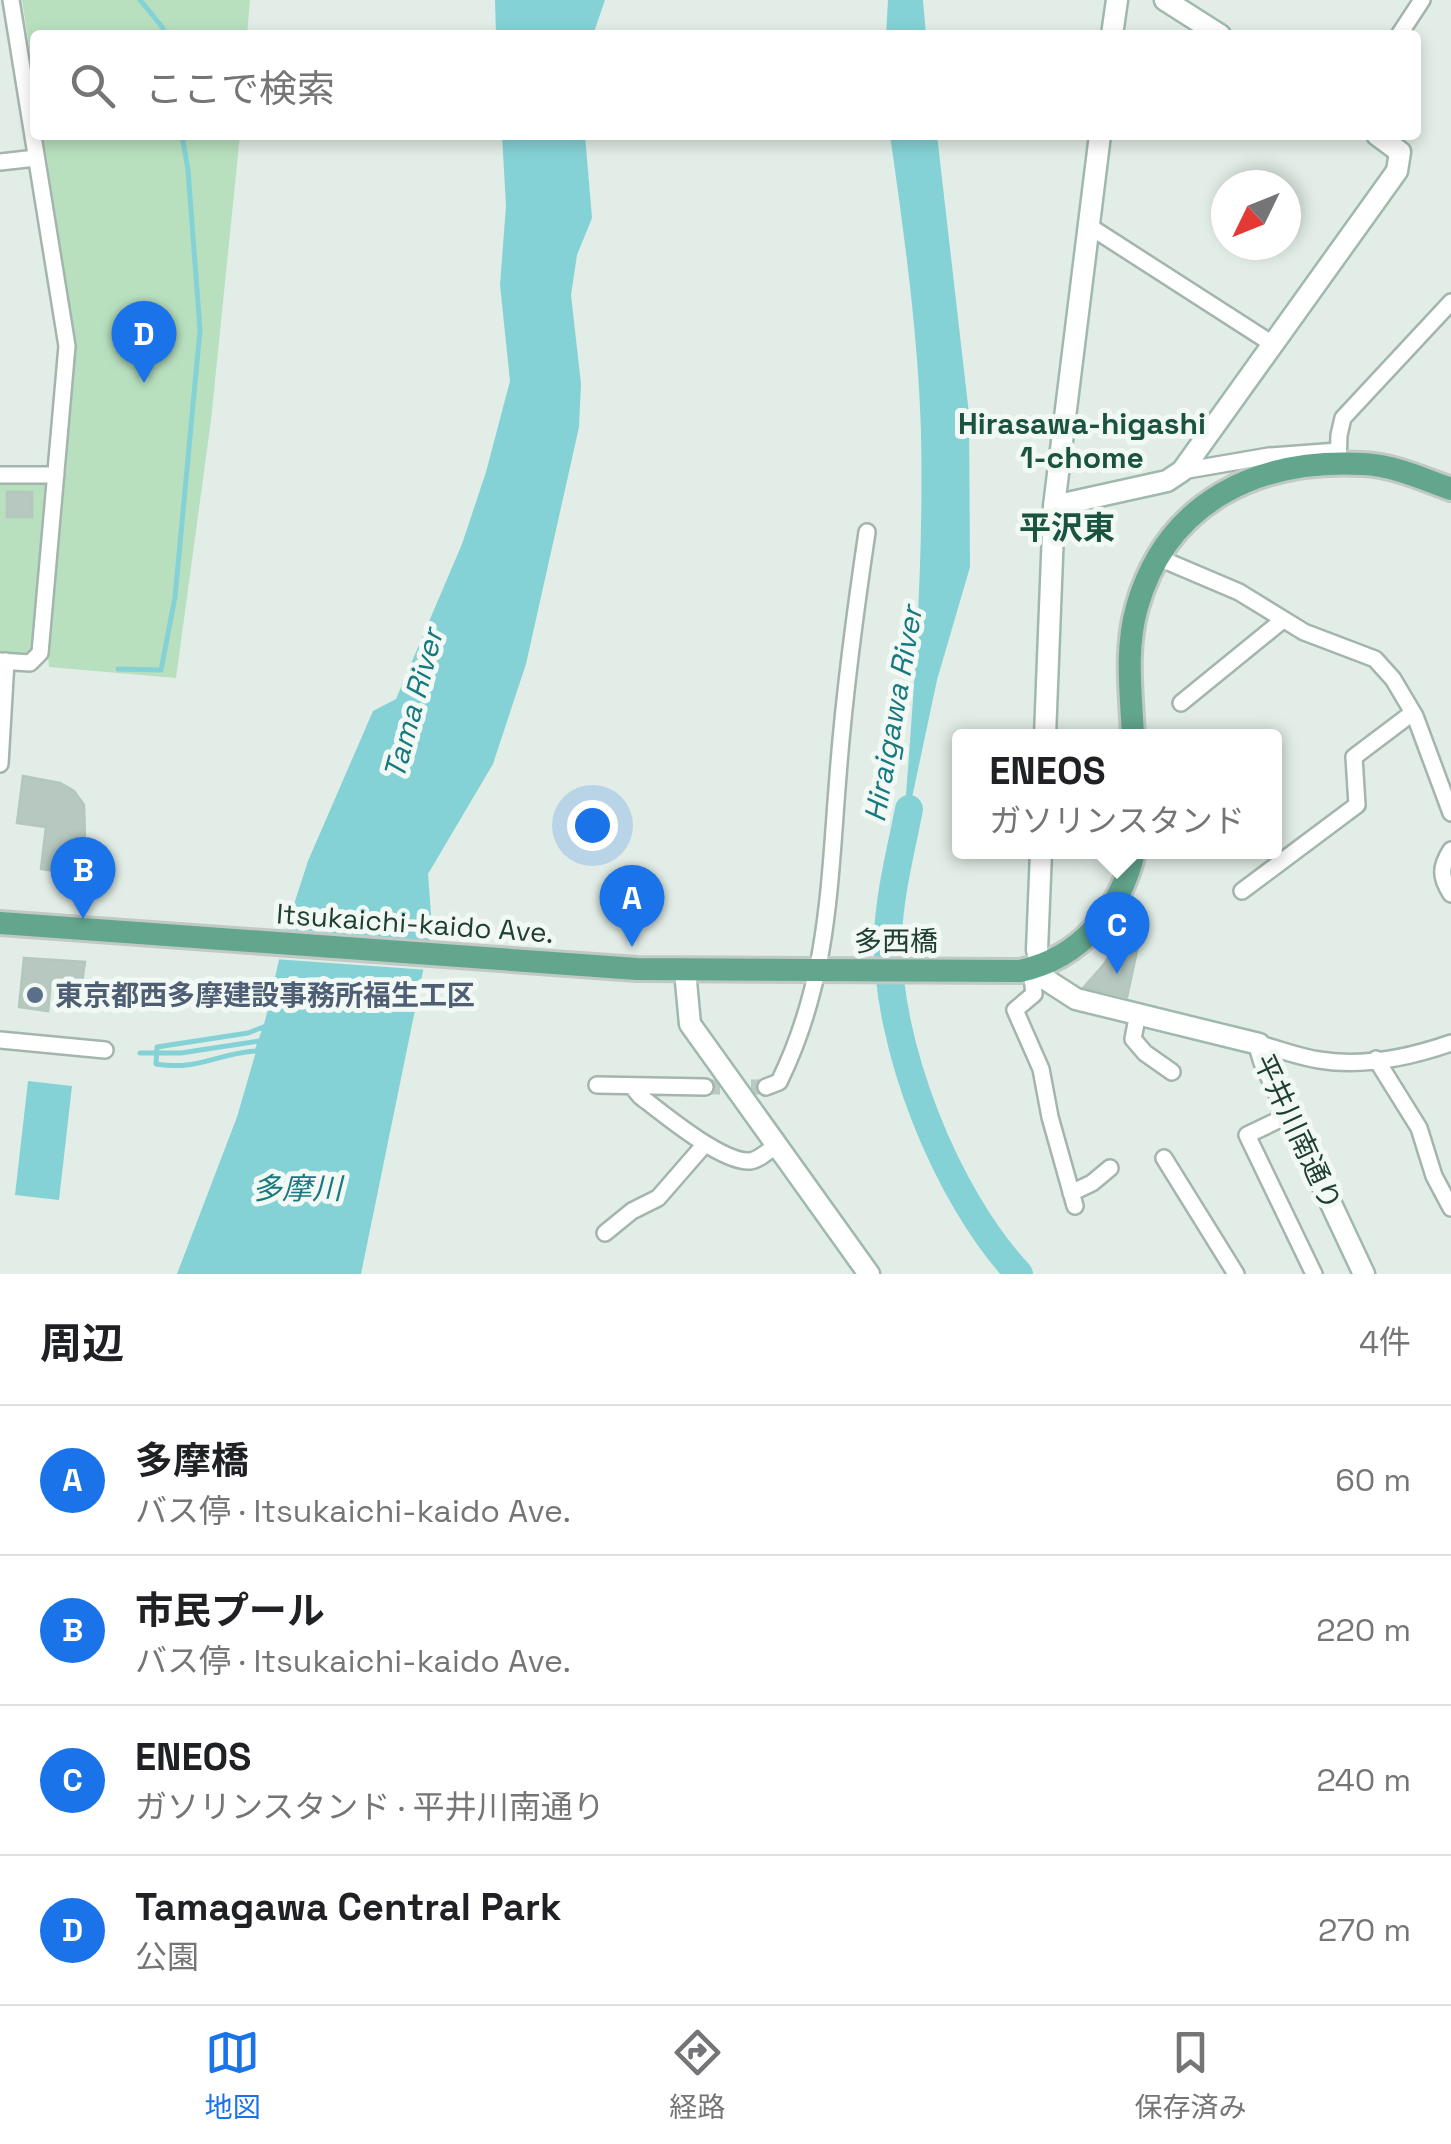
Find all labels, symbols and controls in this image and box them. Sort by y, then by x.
search box [30,30,1421,140]
icon: search [65,58,120,113]
text: ここで検索 [145,65,335,113]
north arrow [1211,170,1301,260]
pin: D [112,300,176,383]
district label: Hirasawa-higashi 1-chome [958,404,1206,477]
district label: 平沢東 [1019,508,1115,548]
water label: Hiraigawa River [855,600,932,825]
water label: Tama River [374,622,452,783]
popup [952,729,1282,859]
text: ENEOS [989,747,1106,795]
your location [567,800,618,851]
text: ガソリンスタンド [989,801,1245,841]
pin: B [51,836,116,919]
pin: A [600,864,664,947]
pin: C [1084,892,1150,974]
street label: Itsukaichi-kaido Ave. [275,895,555,951]
street label: 多西橋 [854,923,938,959]
place label: 東京都西多摩建設事務所福生工区 [55,977,475,1013]
marker: 東京都西多摩建設事務所福生工区 [24,984,46,1006]
street label: 平井川南通り [1246,1048,1350,1216]
water label: 多摩川 [252,1169,345,1208]
text: 周辺 [40,1317,124,1370]
text: 4件 [1359,1322,1411,1362]
text: 多摩橋 [135,1437,249,1485]
text: A [62,1460,83,1500]
text: 60 m [1335,1460,1411,1500]
text: バス停 · Itsukaichi-kaido Ave. [135,1491,571,1531]
text: 市民プール [135,1587,325,1635]
text: B [62,1610,83,1650]
text: 220 m [1316,1610,1411,1650]
text: バス停 · Itsukaichi-kaido Ave. [135,1641,571,1681]
text: ENEOS [135,1733,251,1781]
text: C [62,1760,83,1800]
text: 240 m [1316,1760,1411,1800]
text: ガソリンスタンド · 平井川南通り [135,1787,605,1827]
text: Tamagawa Central Park [135,1883,562,1931]
text: D [62,1910,83,1950]
text: 270 m [1318,1910,1411,1950]
text: 公園 [135,1937,199,1977]
tab: 地図 [204,2025,261,2125]
tab: 経路 [669,2025,726,2125]
tab: 保存済み [1134,2025,1247,2125]

